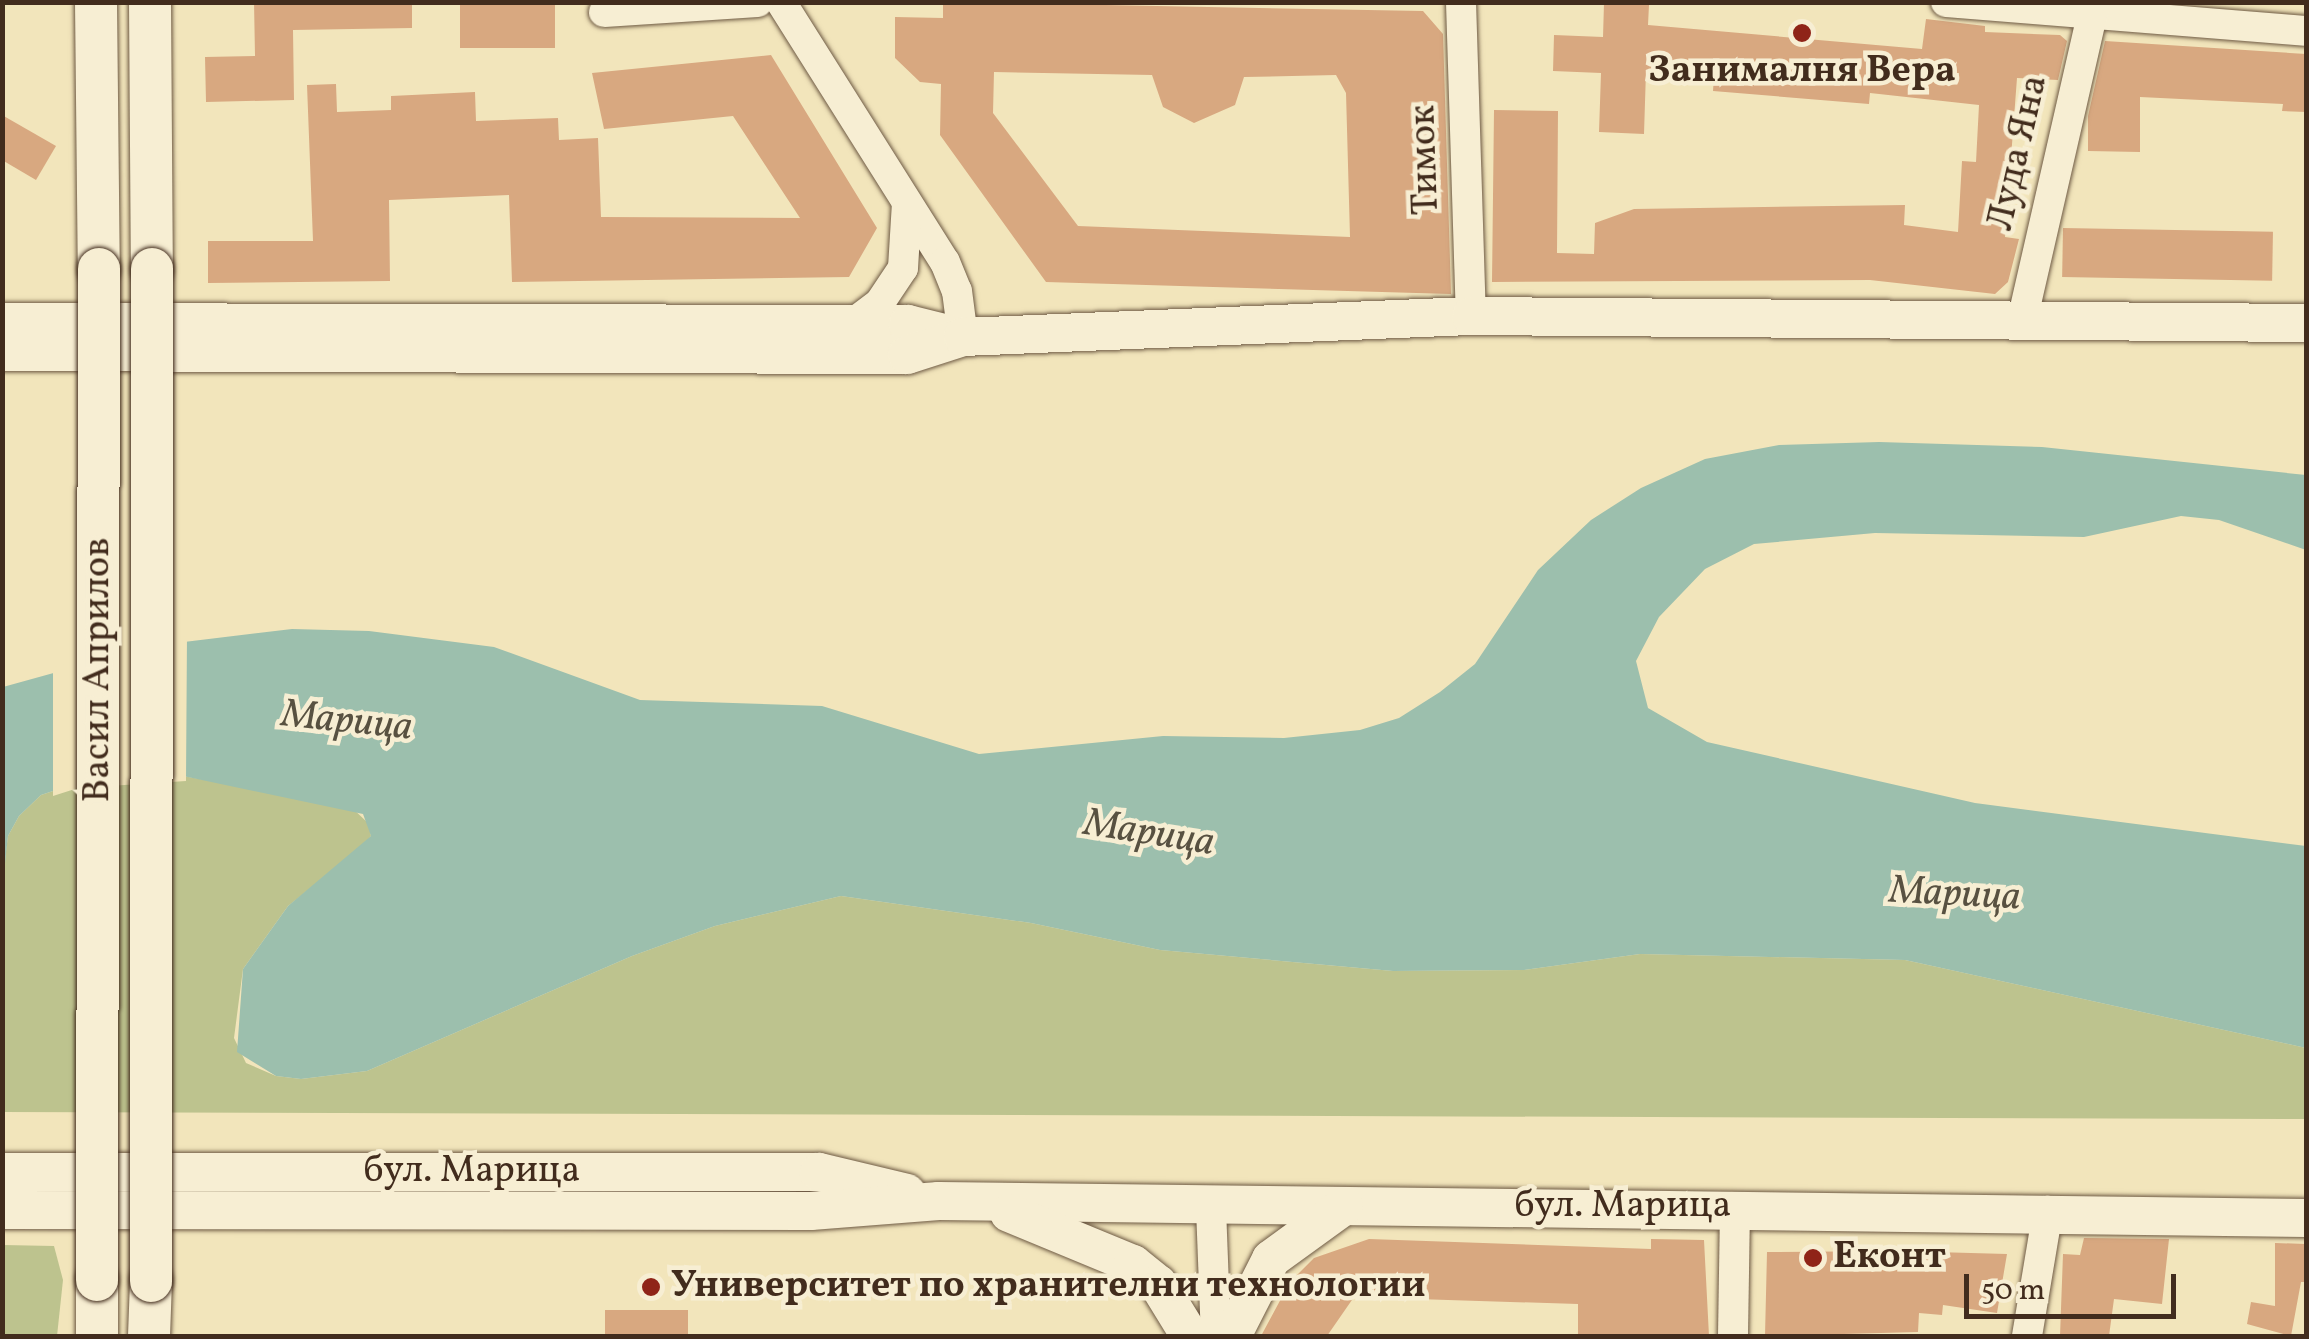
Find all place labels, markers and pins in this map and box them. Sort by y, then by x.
marker: Занималня Вера [1791,22,1813,44]
place label: Занималня Вера [1648,49,1956,95]
place label: Еконт [1833,1235,1946,1281]
marker: Еконт [1802,1247,1824,1269]
place label: Университет по хранителни технологии [671,1264,1426,1310]
marker: Университет по хранителни технологии [640,1276,662,1298]

